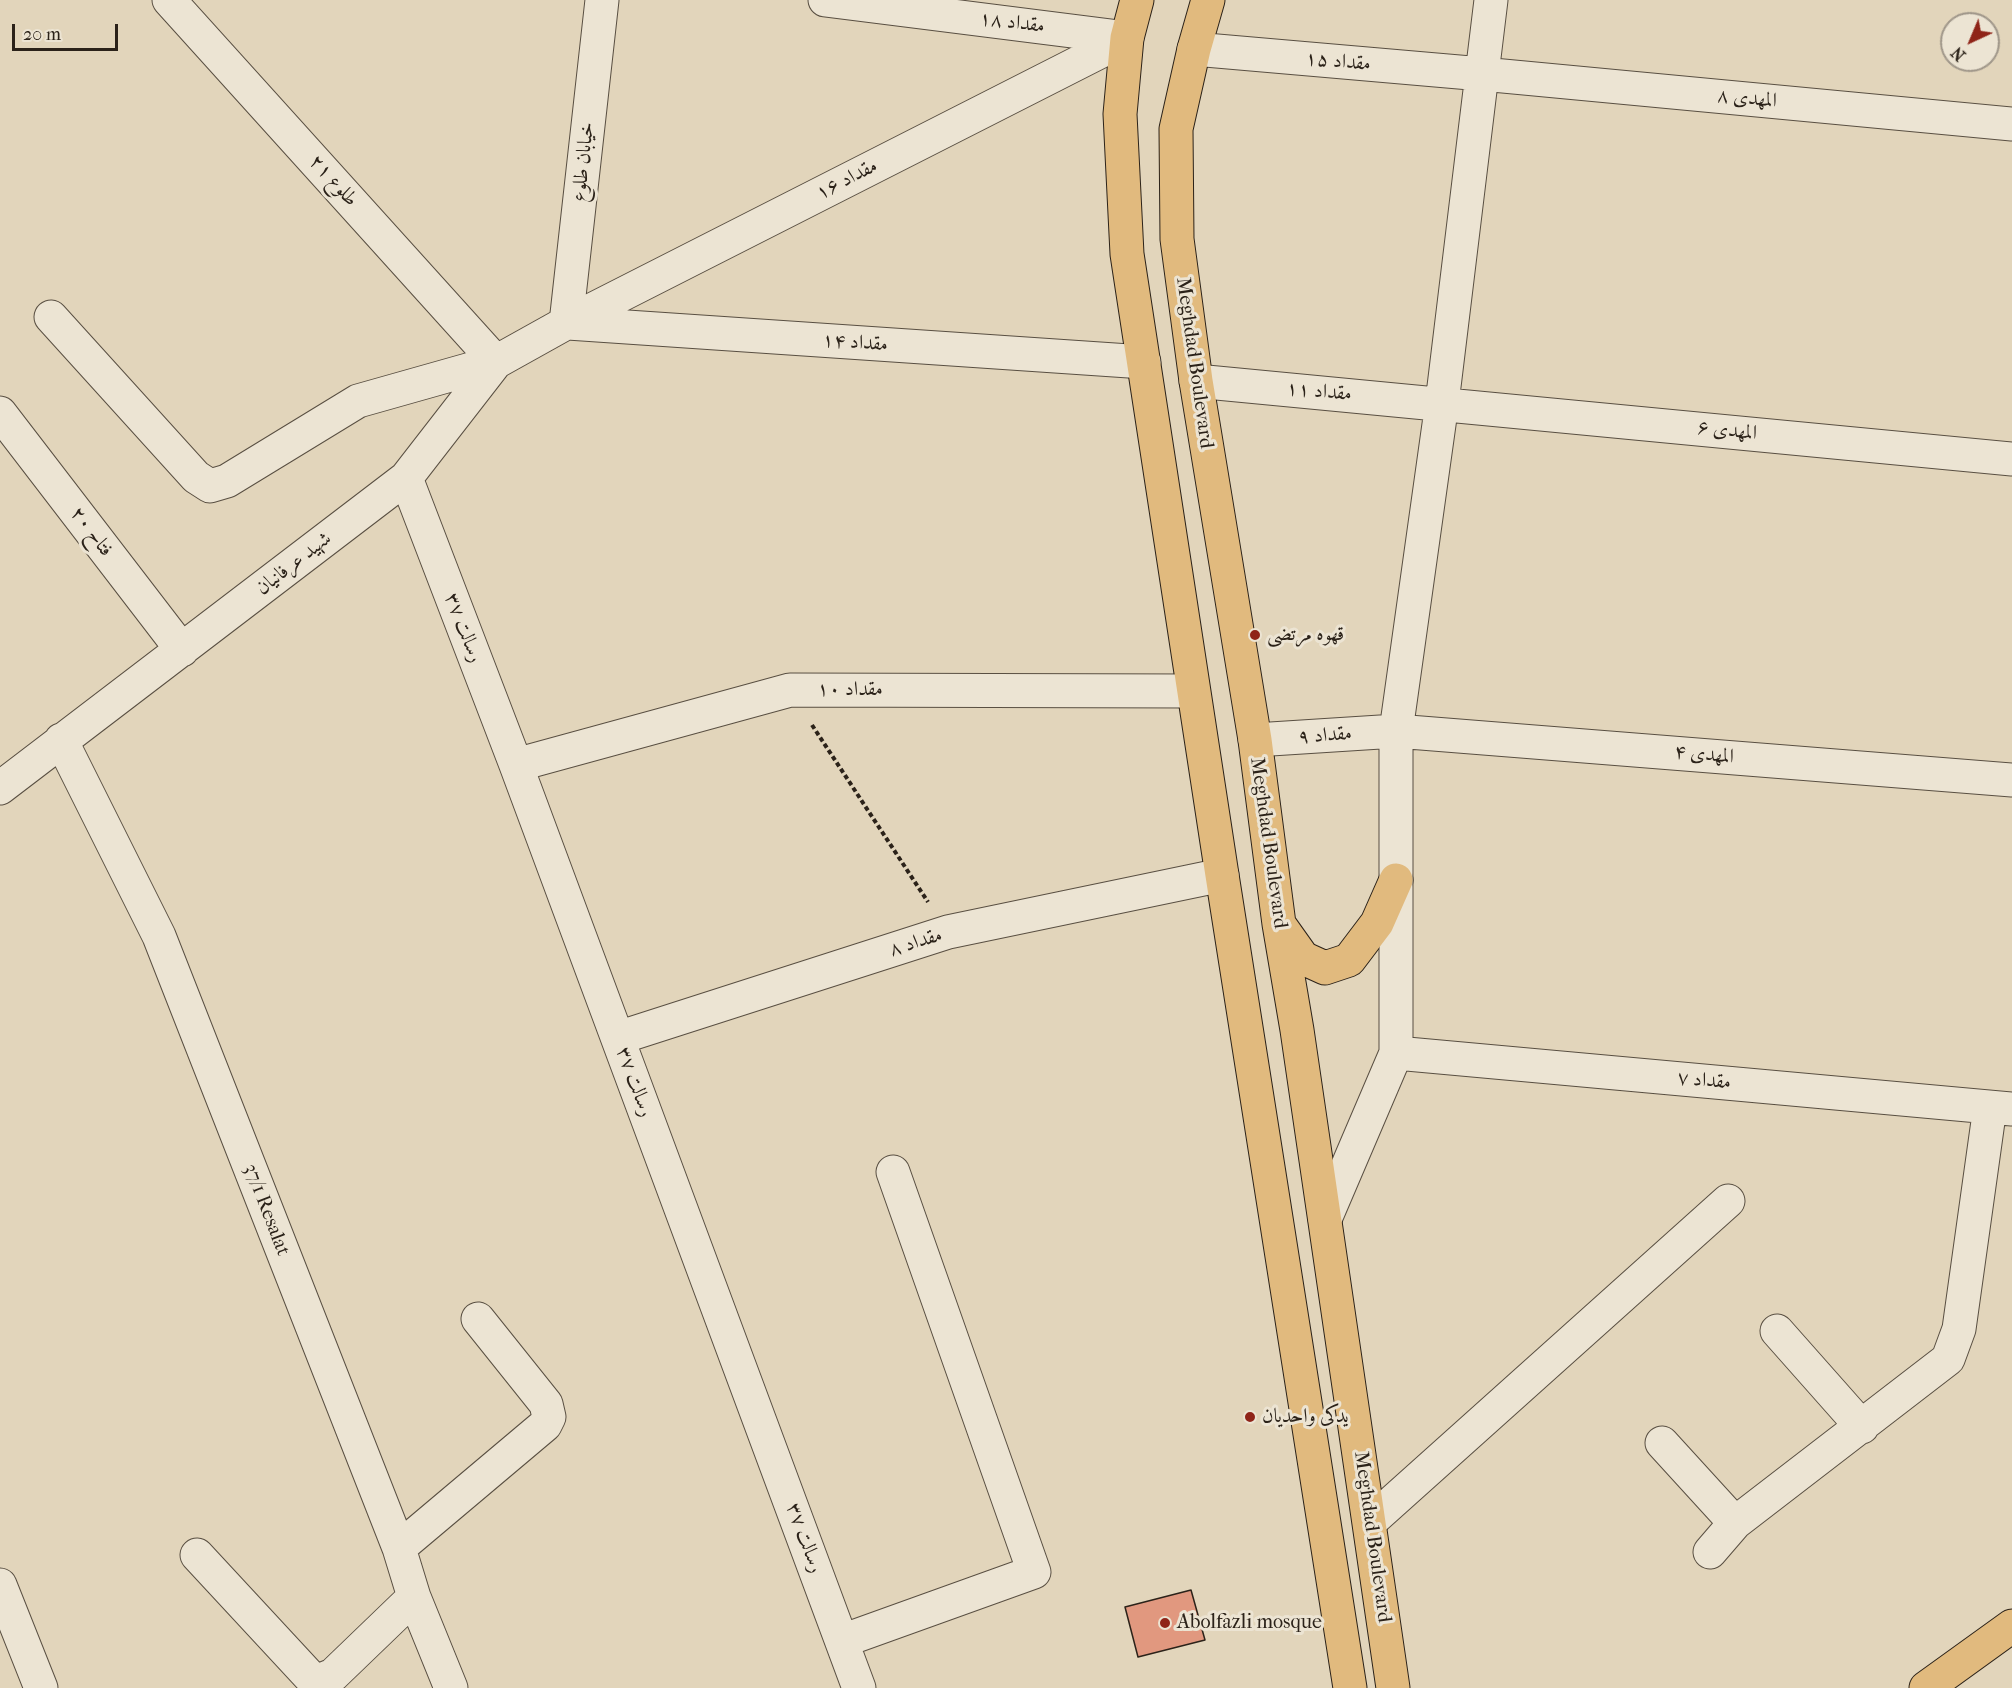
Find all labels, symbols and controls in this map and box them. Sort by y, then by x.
street label: مقداد ۱۸ [978,7,1046,39]
scale bar [15,12,122,50]
north arrow [1940,12,2000,72]
text: 20 m [23,24,61,45]
text: N [1948,43,1970,65]
street label: مقداد ۱۵ [1304,47,1372,77]
street label: المهدی ۸ [1716,84,1778,114]
street label: خیابان طلوع [568,121,600,203]
street label: طلوع ۲۱ [304,150,362,212]
street label: مقداد ۱۶ [812,154,882,206]
street label: Meghdad Boulevard [1170,276,1218,450]
street label: مقداد ۱۴ [821,329,889,357]
street label: مقداد ۱۱ [1285,377,1353,407]
street label: المهدی ۶ [1696,416,1758,446]
street label: فتاح ۲۰ [64,502,118,562]
street label: شهید عرفانیان [252,527,336,601]
street label: رسالت ۳۷ [439,590,487,666]
place label: قهوه مرتضی [1267,623,1344,647]
marker: قهوه مرتضی [1248,628,1262,642]
street label: مقداد ۱۰ [817,678,883,702]
street label: مقداد ۹ [1297,722,1353,750]
street label: المهدی ۴ [1673,740,1735,770]
street label: Meghdad Boulevard [1244,756,1292,930]
street label: مقداد ۸ [887,924,945,962]
street label: رسالت ۳۷ [610,1044,658,1120]
street label: مقداد ۷ [1676,1067,1732,1095]
street label: 37/1 Resalat [237,1161,295,1259]
place label: یدکی واحدیان [1262,1405,1349,1429]
marker: یدکی واحدیان [1243,1410,1257,1424]
street label: Meghdad Boulevard [1348,1450,1396,1624]
street label: رسالت ۳۷ [780,1500,828,1576]
place label: Abolfazli mosque [1177,1611,1322,1635]
marker: Abolfazli mosque [1158,1616,1172,1630]

